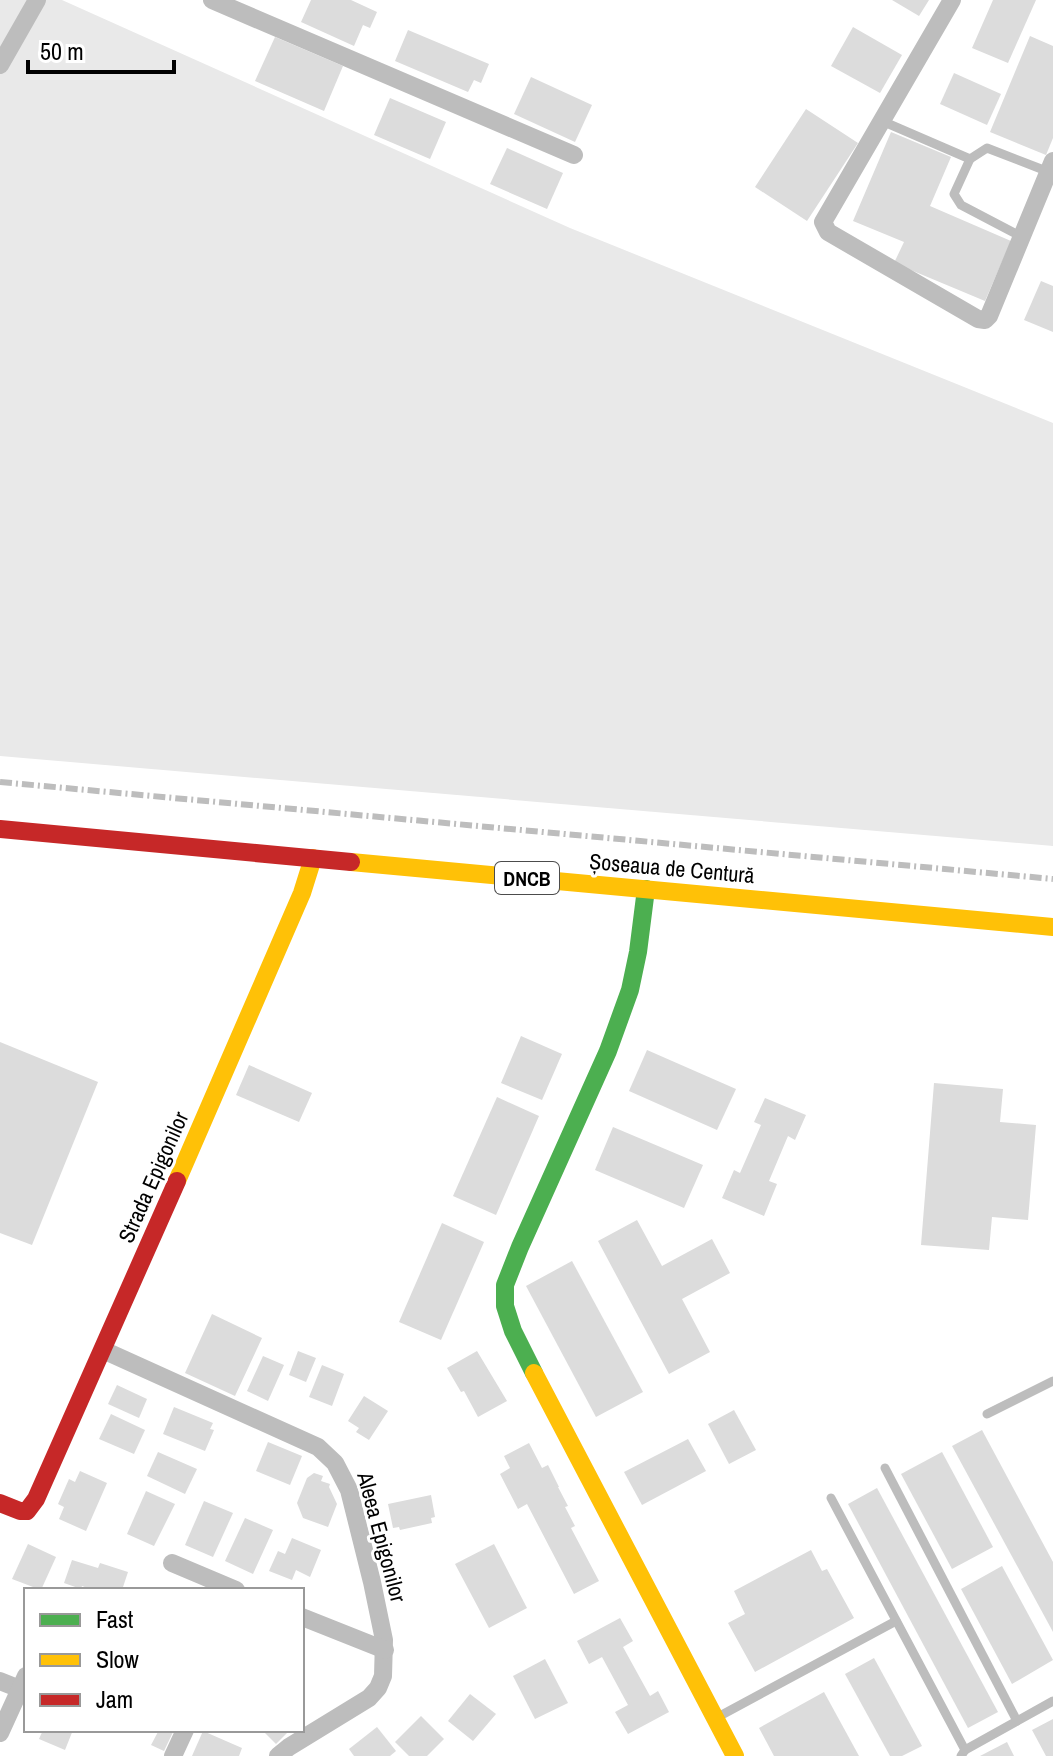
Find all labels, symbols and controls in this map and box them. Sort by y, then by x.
scale bar [28,24,174,74]
text: 50 m [40,35,84,67]
street label: Șoseaua de Centură [588,846,756,890]
road number: DNCB [495,862,559,894]
street label: Strada Epigonilor [111,1107,195,1247]
street label: Aleea Epigonilor [350,1468,414,1605]
legend [24,1588,304,1732]
text: Fast [96,1603,134,1635]
text: Slow [96,1643,139,1675]
text: Jam [96,1683,133,1715]

